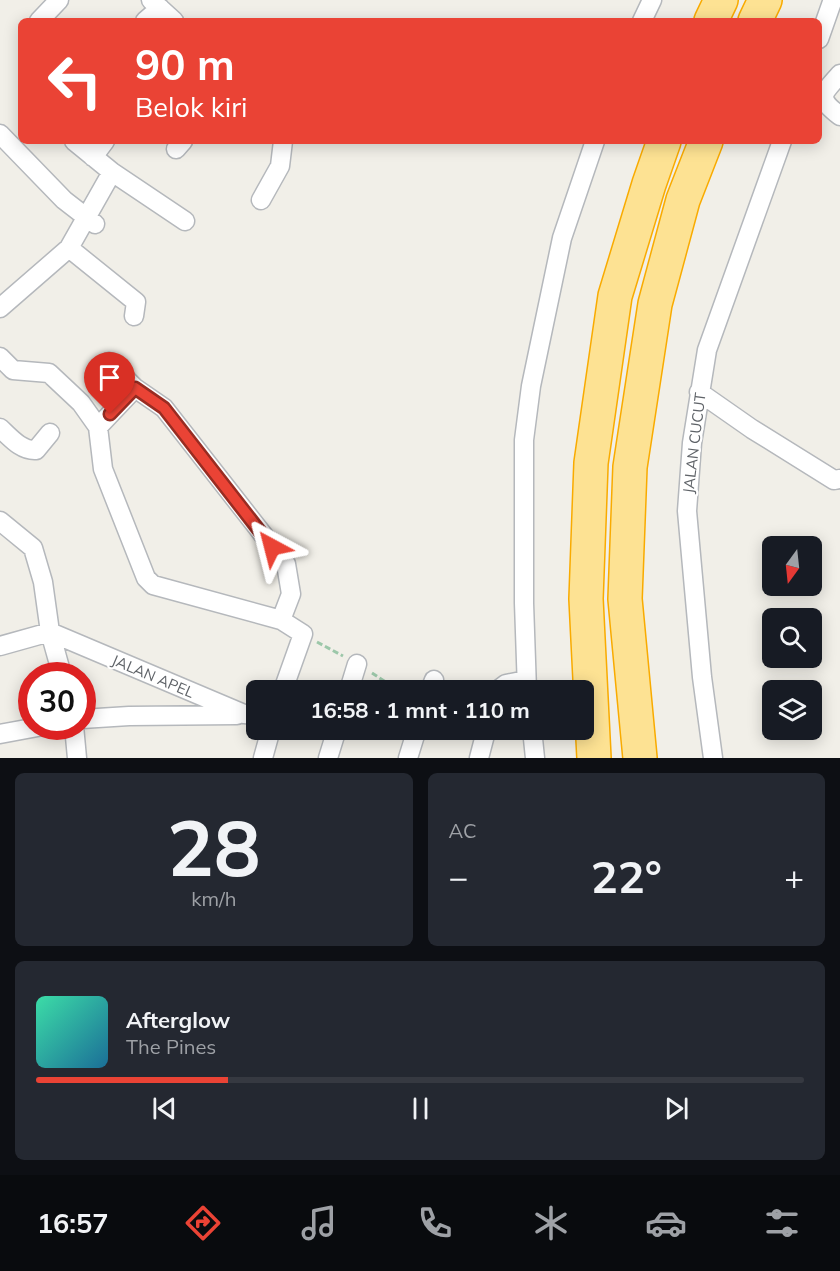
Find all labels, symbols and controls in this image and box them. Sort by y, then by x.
text: 90 m [135,38,235,91]
icon: left [36,42,114,120]
text: Belok kiri [135,90,247,124]
pin [84,352,135,414]
icon: arrive [93,361,126,394]
street label: JALAN CUCUT [678,391,710,495]
position arrow [240,515,304,579]
north arrow [762,536,822,596]
map controls [762,536,822,740]
button: search [762,608,822,668]
street label: JALAN APEL [109,650,197,702]
speed limit sign: 30 [18,662,96,740]
button: layers [762,680,822,740]
text: 16:58 · 1 mnt · 110 m [310,696,530,724]
text: 28 [167,798,261,896]
text: AC [449,818,477,843]
text: 22° [591,848,662,904]
text: − [449,856,468,897]
text: + [784,856,804,897]
text: km/h [191,886,236,911]
text: Afterglow [126,1006,230,1034]
text: The Pines [126,1034,216,1059]
icon: previous [148,1092,181,1125]
icon: pause [404,1092,437,1125]
icon: next [660,1092,693,1125]
icon: directions [182,1202,224,1244]
icon: music [298,1202,340,1244]
icon: phone [414,1202,456,1244]
icon: climate [530,1202,572,1244]
icon: car [645,1202,687,1244]
icon: filters [761,1202,803,1244]
text: 16:57 [37,1206,108,1240]

